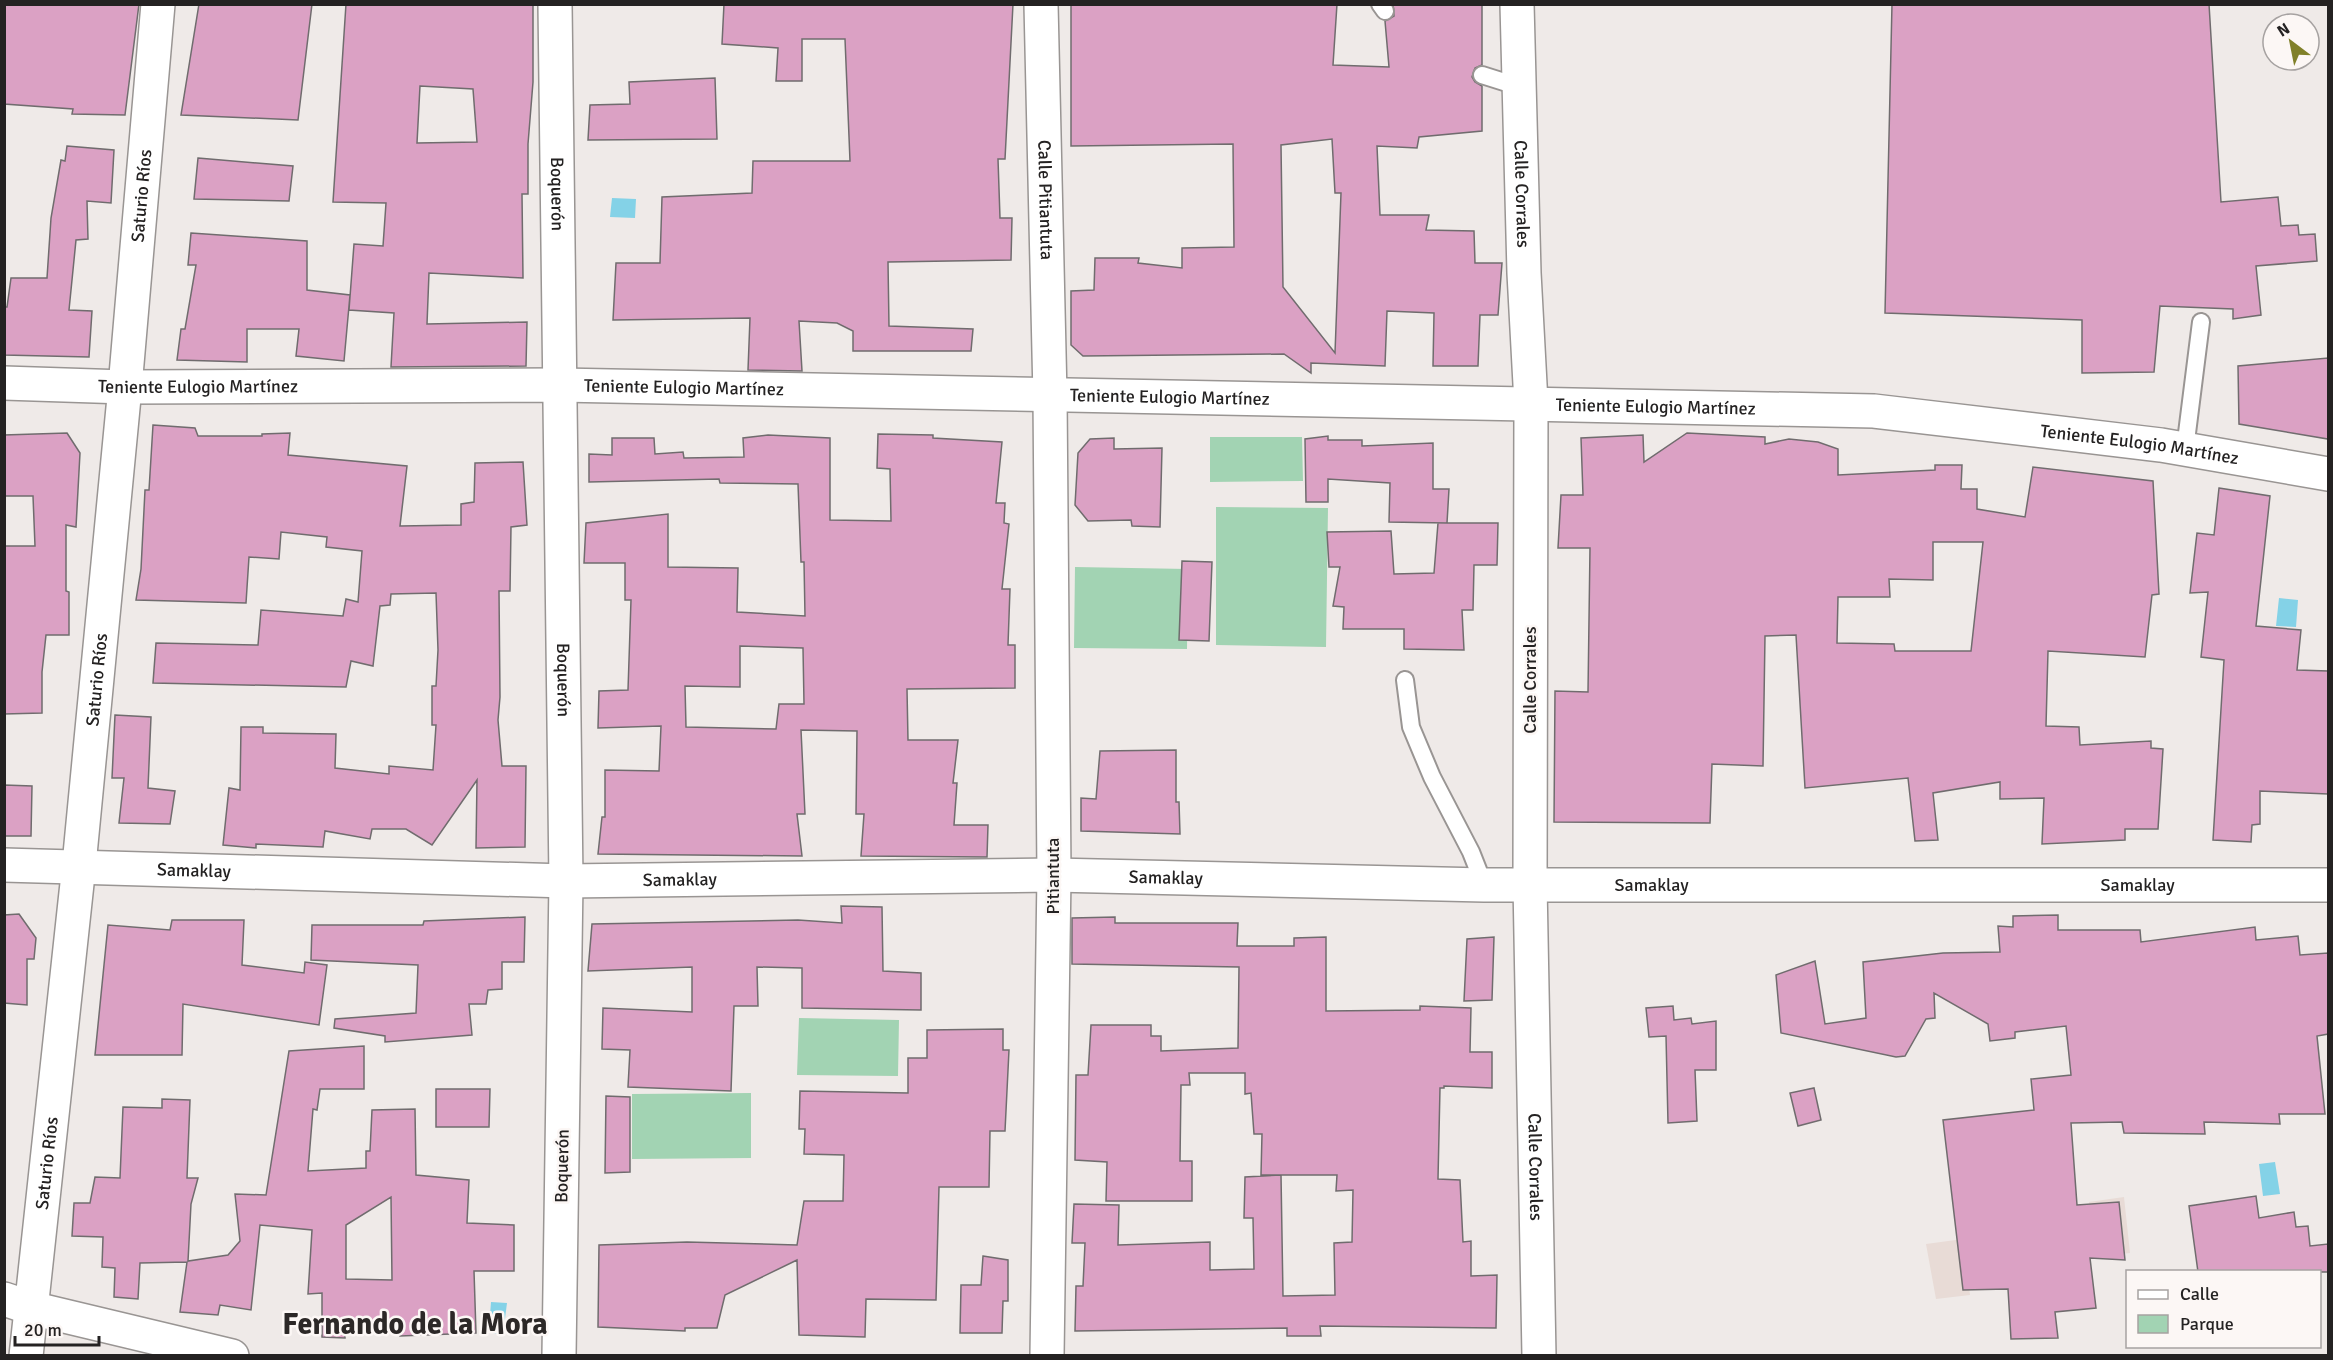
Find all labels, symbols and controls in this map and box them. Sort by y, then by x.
north arrow [2261,12,2321,72]
text: N [2274,19,2294,42]
street label: Calle Pitiantuta [1033,140,1058,260]
street label: Calle Corrales [1510,140,1534,248]
street label: Saturio Ríos [127,148,156,243]
street label: Boquerón [546,157,569,231]
street label: Teniente Eulogio Martínez [584,374,784,400]
street label: Teniente Eulogio Martínez [98,375,298,398]
street label: Teniente Eulogio Martínez [1070,384,1270,410]
street label: Teniente Eulogio Martínez [1556,394,1756,420]
street label: Teniente Eulogio Martínez [2039,420,2240,469]
street label: Calle Corrales [1519,626,1541,734]
street label: Saturio Ríos [81,632,112,727]
street label: Boquerón [552,643,575,717]
street label: Pitiantuta [1042,838,1064,914]
street label: Samaklay [157,858,232,882]
street label: Samaklay [1128,866,1204,889]
street label: Samaklay [643,868,718,891]
street label: Samaklay [1615,874,1689,896]
street label: Samaklay [2101,874,2175,896]
street label: Calle Corrales [1523,1113,1547,1221]
street label: Saturio Ríos [31,1115,63,1211]
street label: Boquerón [550,1129,574,1203]
legend [2126,1270,2321,1348]
text: Calle [2180,1283,2219,1305]
district label: Fernando de la Mora [282,1306,548,1343]
scale bar [15,1309,99,1347]
text: Parque [2180,1313,2234,1335]
text: 20 m [24,1319,62,1341]

